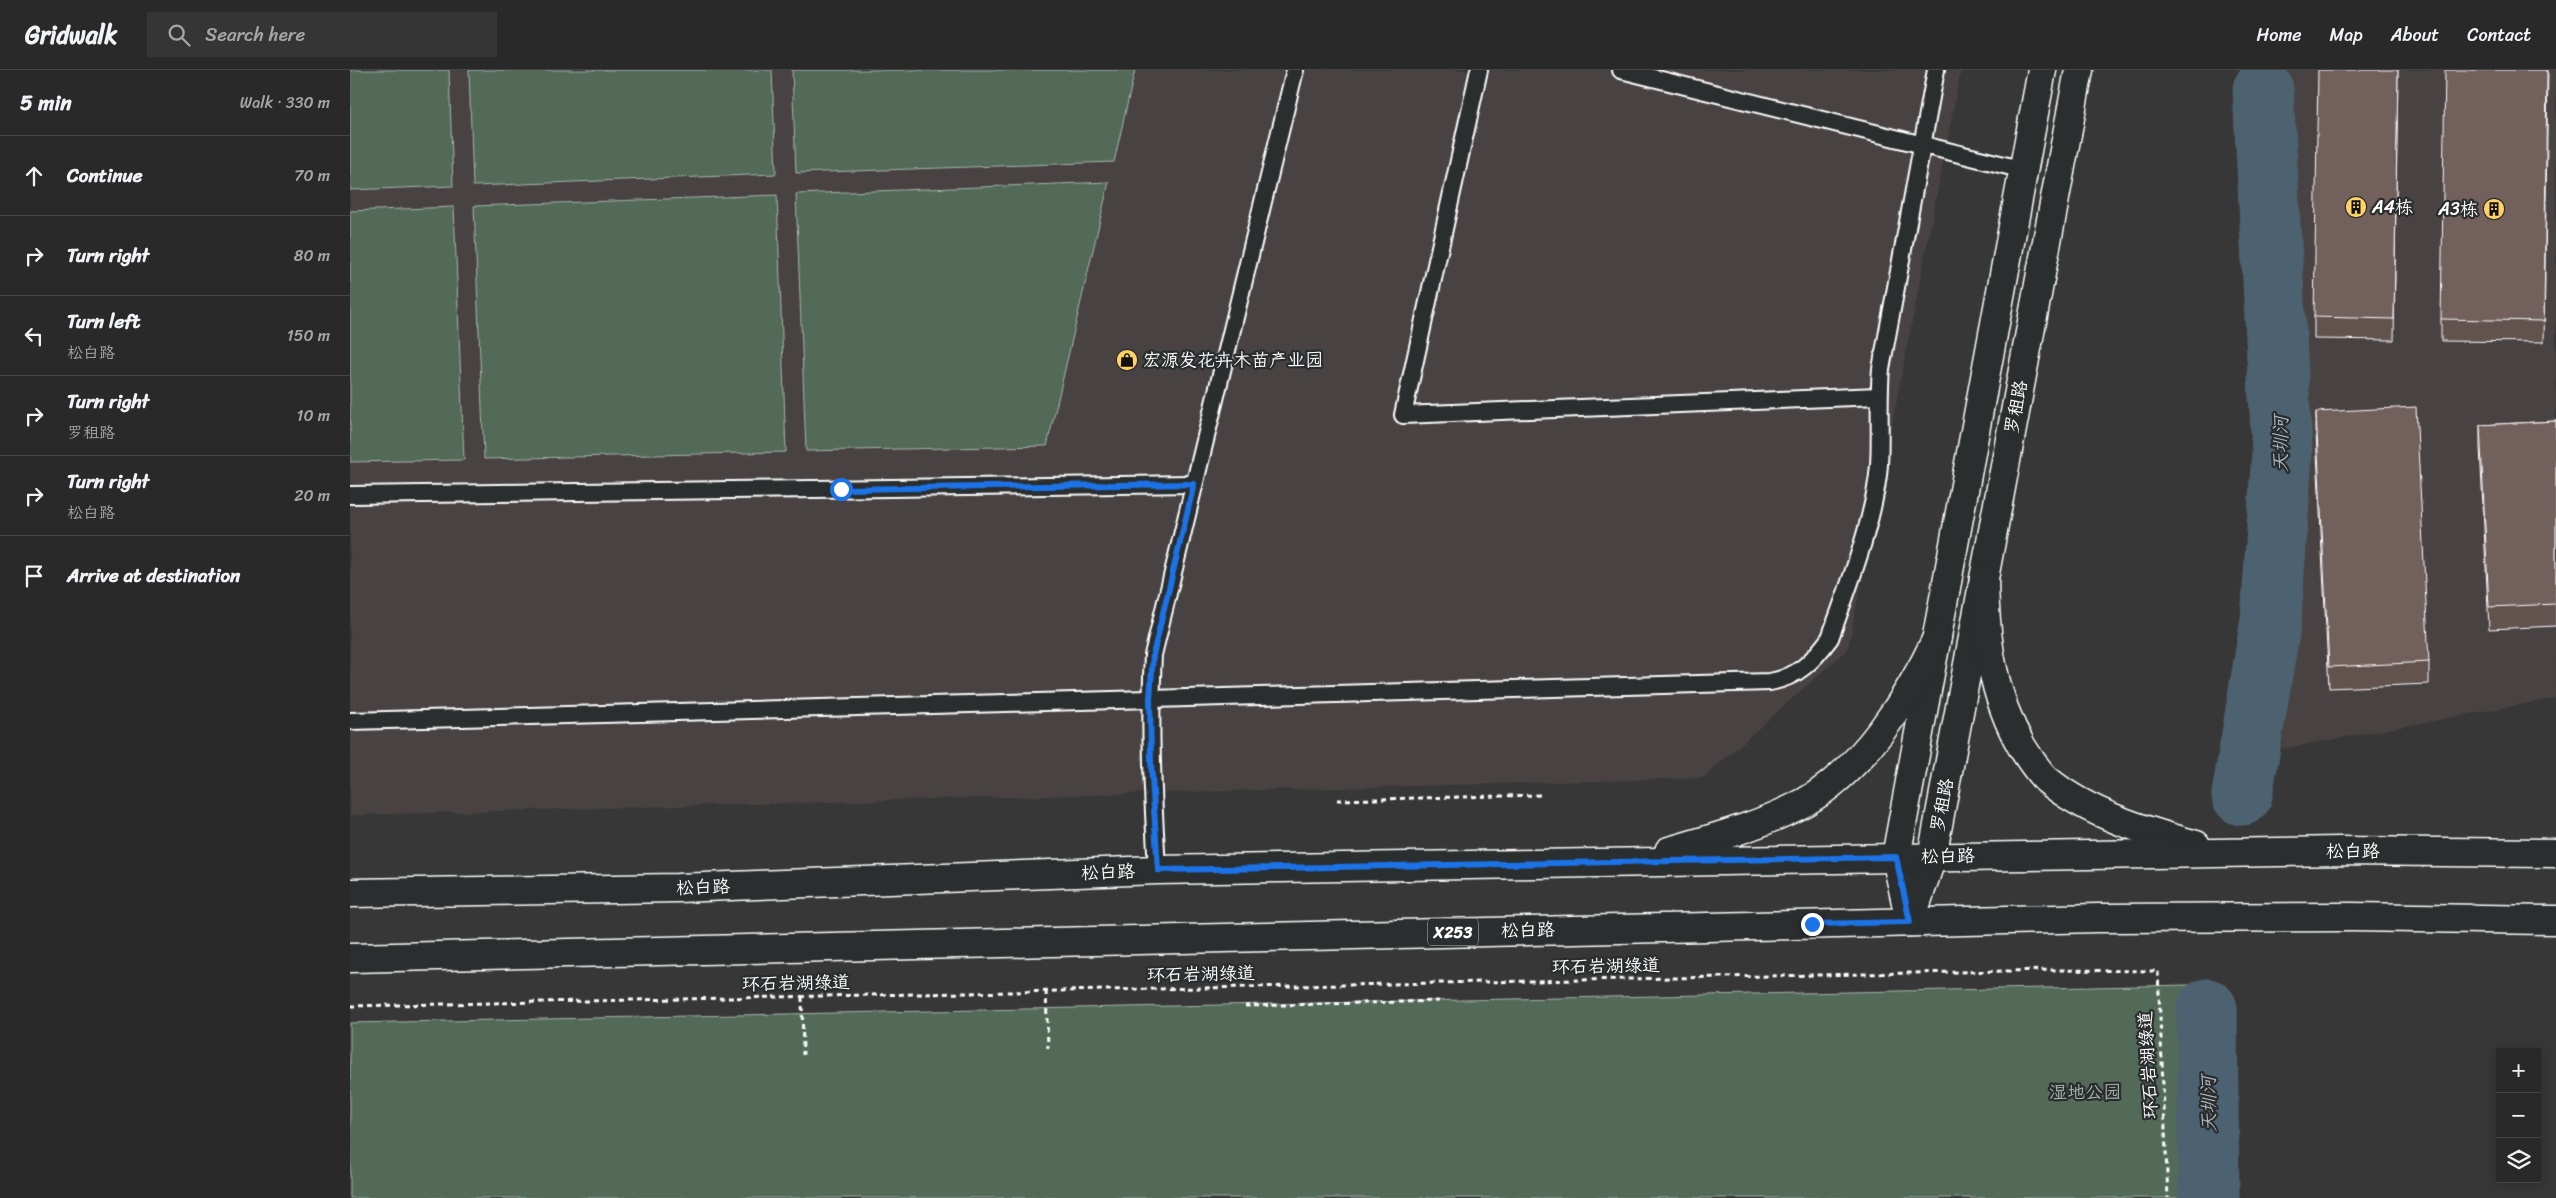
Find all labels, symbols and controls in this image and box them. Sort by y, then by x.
search box [147,12,497,57]
text: Gridwalk [25,14,117,56]
text: Search here [205,18,305,51]
text: Home [2257,19,2302,51]
text: Map [2330,19,2363,51]
text: About [2391,19,2439,51]
text: Contact [2467,19,2531,51]
icon: search [165,21,193,49]
text: 5 min [20,84,72,122]
text: Walk · 330 m [240,88,330,117]
text: Continue [67,159,143,192]
text: 70 m [294,161,330,190]
icon: ahead [20,162,48,190]
place label: A4栋 [2371,191,2413,223]
place label: A3栋 [2437,193,2478,225]
building icon: A4栋 [2344,195,2368,219]
building icon: A3栋 [2482,197,2506,221]
text: Turn right [67,239,149,272]
text: 80 m [294,241,330,270]
icon: right [20,242,48,270]
text: Turn left [67,305,140,338]
text: 150 m [287,321,330,350]
icon: left [20,322,48,350]
text: 松白路 [67,338,115,367]
place label: 宏源发花卉木苗产业园 [1143,344,1323,376]
shop icon: 宏源发花卉木苗产业园 [1115,348,1139,372]
street label: 罗租路 [1995,377,2037,437]
text: Turn right [67,385,149,418]
text: 10 m [297,401,330,430]
icon: right [20,402,48,430]
water label: 天圳河 [2264,413,2297,473]
text: 罗租路 [67,418,115,447]
text: Turn right [67,465,149,498]
route start [830,478,853,501]
text: 20 m [294,481,330,510]
icon: right [20,482,48,510]
text: 松白路 [67,498,115,527]
text: Arrive at destination [67,559,240,592]
icon: arrive [20,562,48,590]
street label: 罗租路 [1921,775,1963,835]
street label: 松白路 [2326,835,2380,867]
street label: 松白路 [1921,840,1975,872]
street label: 松白路 [1080,855,1136,889]
street label: 松白路 [675,870,731,904]
route end [1801,913,1824,936]
street label: 松白路 [1501,914,1555,946]
road number: X253 [1428,919,1478,946]
street label: 环石岩湖绿道 [1552,949,1660,983]
street label: 环石岩湖绿道 [1147,957,1255,991]
street label: 环石岩湖绿道 [742,966,850,1000]
street label: 环石岩湖绿道 [2129,1010,2167,1120]
map controls [2496,1048,2541,1183]
button: + [2496,1048,2541,1093]
water label: 天圳河 [2191,1072,2225,1133]
park label: 湿地公园 [2049,1076,2121,1108]
button: − [2496,1093,2541,1138]
button: layers [2496,1138,2541,1183]

